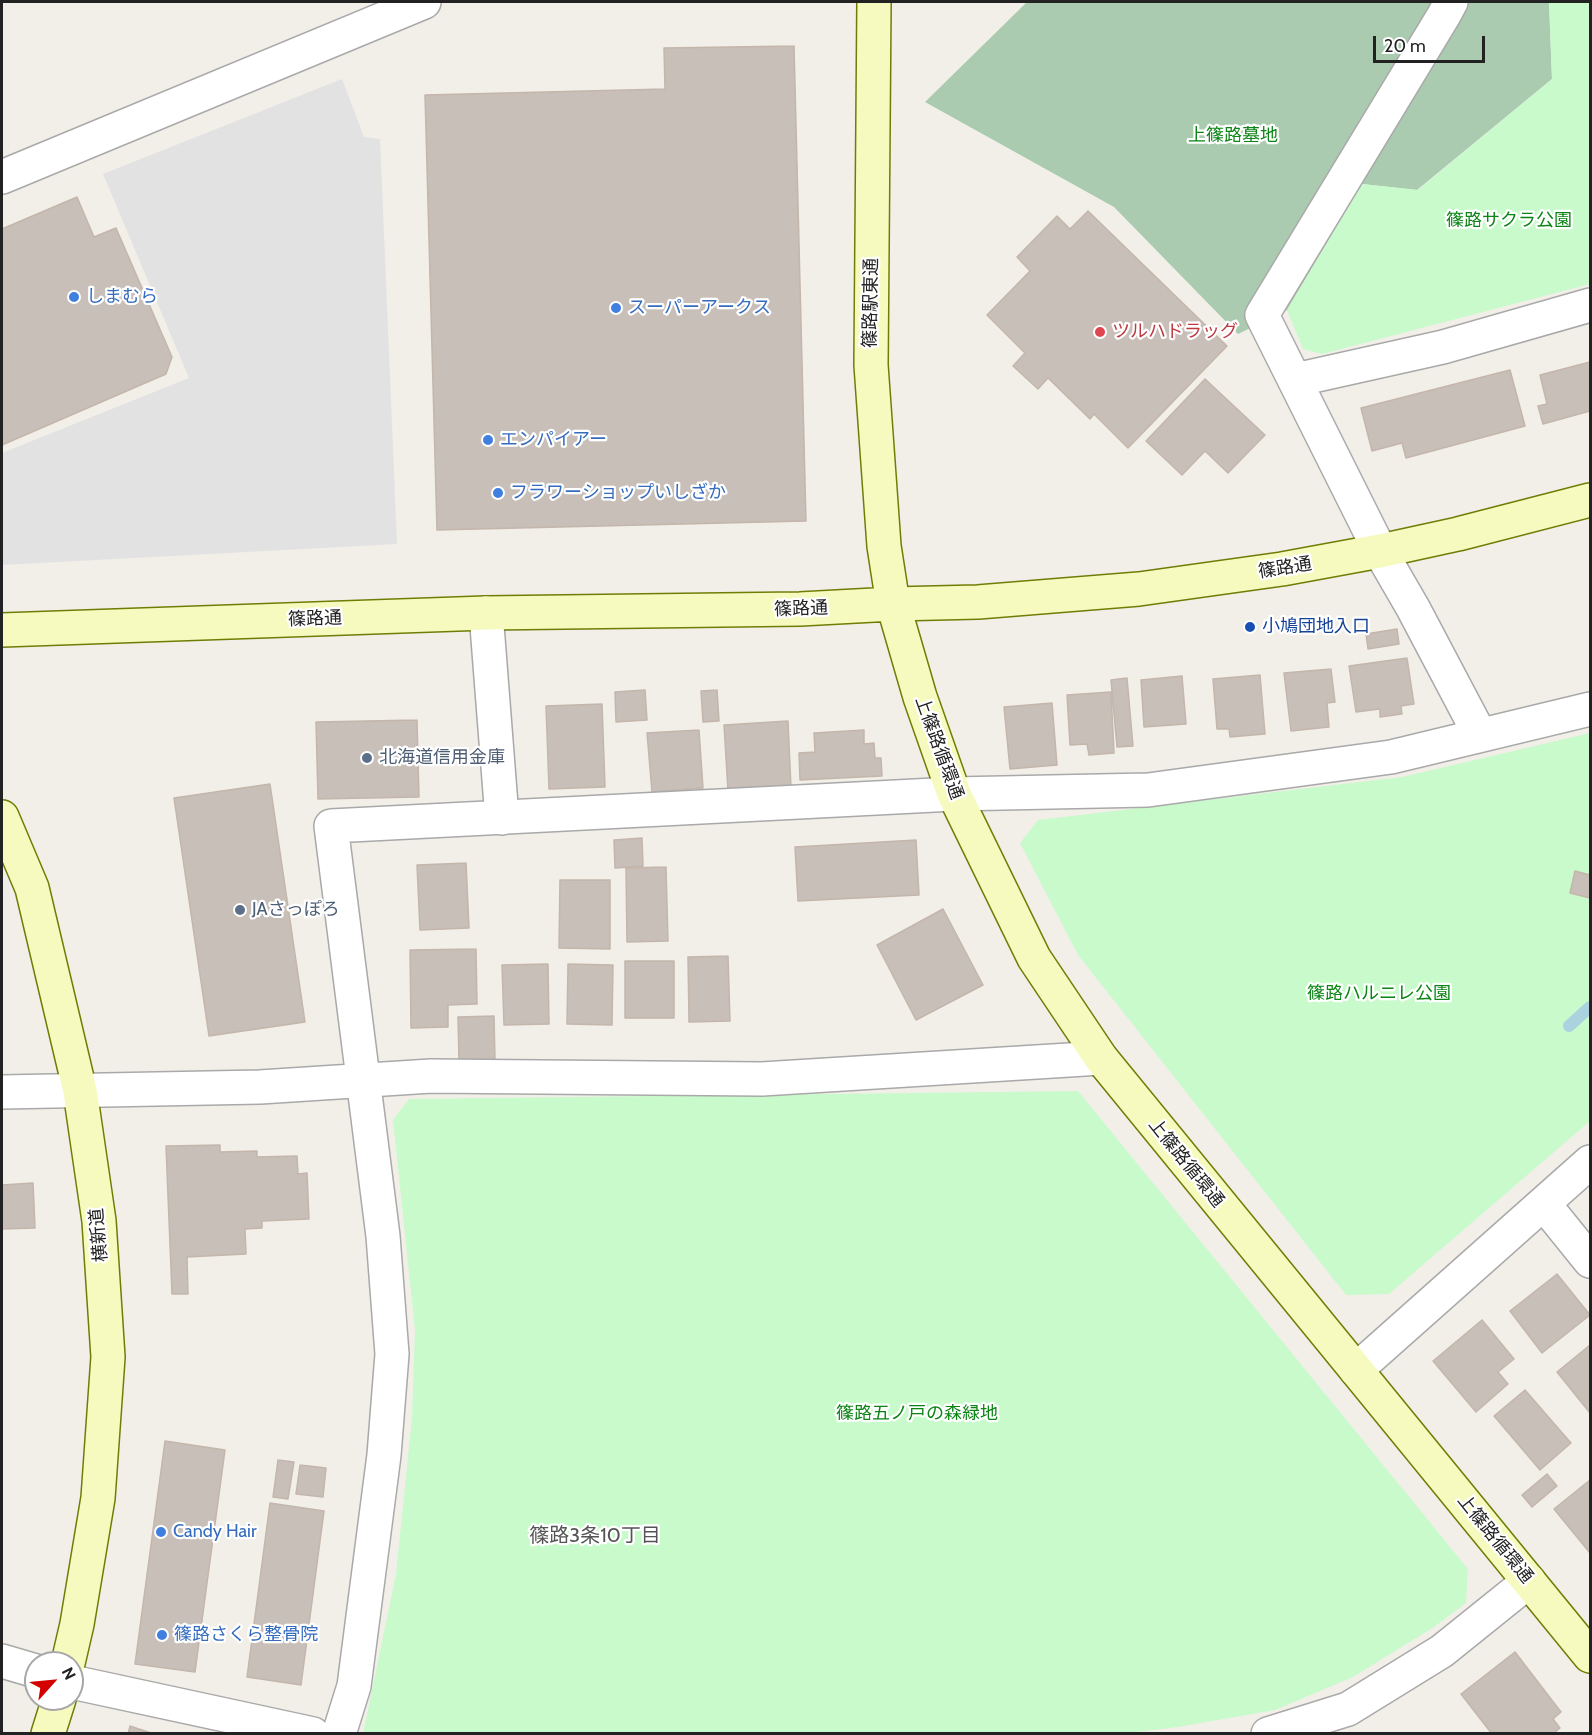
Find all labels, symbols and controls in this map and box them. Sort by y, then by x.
scale bar [1376,24,1488,62]
text: 20 m [1384,35,1426,57]
park label: 上篠路墓地 [1188,125,1278,147]
park label: 篠路サクラ公園 [1446,210,1572,232]
street label: 篠路駅東通 [859,258,883,348]
place label: しまむら [86,286,158,308]
marker: しまむら [67,290,81,304]
place label: スーパーアークス [628,297,771,319]
marker: スーパーアークス [609,301,623,315]
place label: ツルハドラッグ [1112,321,1238,343]
marker: ツルハドラッグ [1093,325,1107,339]
place label: エンパイアー [500,429,607,451]
marker: エンパイアー [481,433,495,447]
place label: フラワーショップいしざか [510,482,726,504]
marker: フラワーショップいしざか [491,486,505,500]
street label: 篠路通 [1257,553,1313,583]
street label: 篠路通 [774,597,828,621]
street label: 篠路通 [288,607,342,631]
place label: 小鳩団地入口 [1262,616,1370,638]
marker: 小鳩団地入口 [1243,620,1257,634]
street label: 上篠路循環通 [910,694,968,802]
place label: 北海道信用金庫 [379,747,505,769]
marker: 北海道信用金庫 [360,751,374,765]
place label: JAさっぽろ [252,899,340,921]
marker: JAさっぽろ [233,903,247,917]
park label: 篠路ハルニレ公園 [1307,983,1451,1005]
street label: 上篠路循環通 [1144,1114,1228,1212]
street label: 横新道 [86,1207,112,1263]
park label: 篠路五ノ戸の森緑地 [836,1403,998,1425]
street label: 上篠路循環通 [1453,1490,1537,1588]
place label: Candy Hair [173,1521,257,1543]
district label: 篠路3条10丁目 [529,1524,661,1548]
marker: Candy Hair [154,1525,168,1539]
place label: 篠路さくら整骨院 [174,1624,318,1646]
marker: 篠路さくら整骨院 [155,1628,169,1642]
north arrow [24,1651,84,1711]
text: N [58,1664,80,1683]

